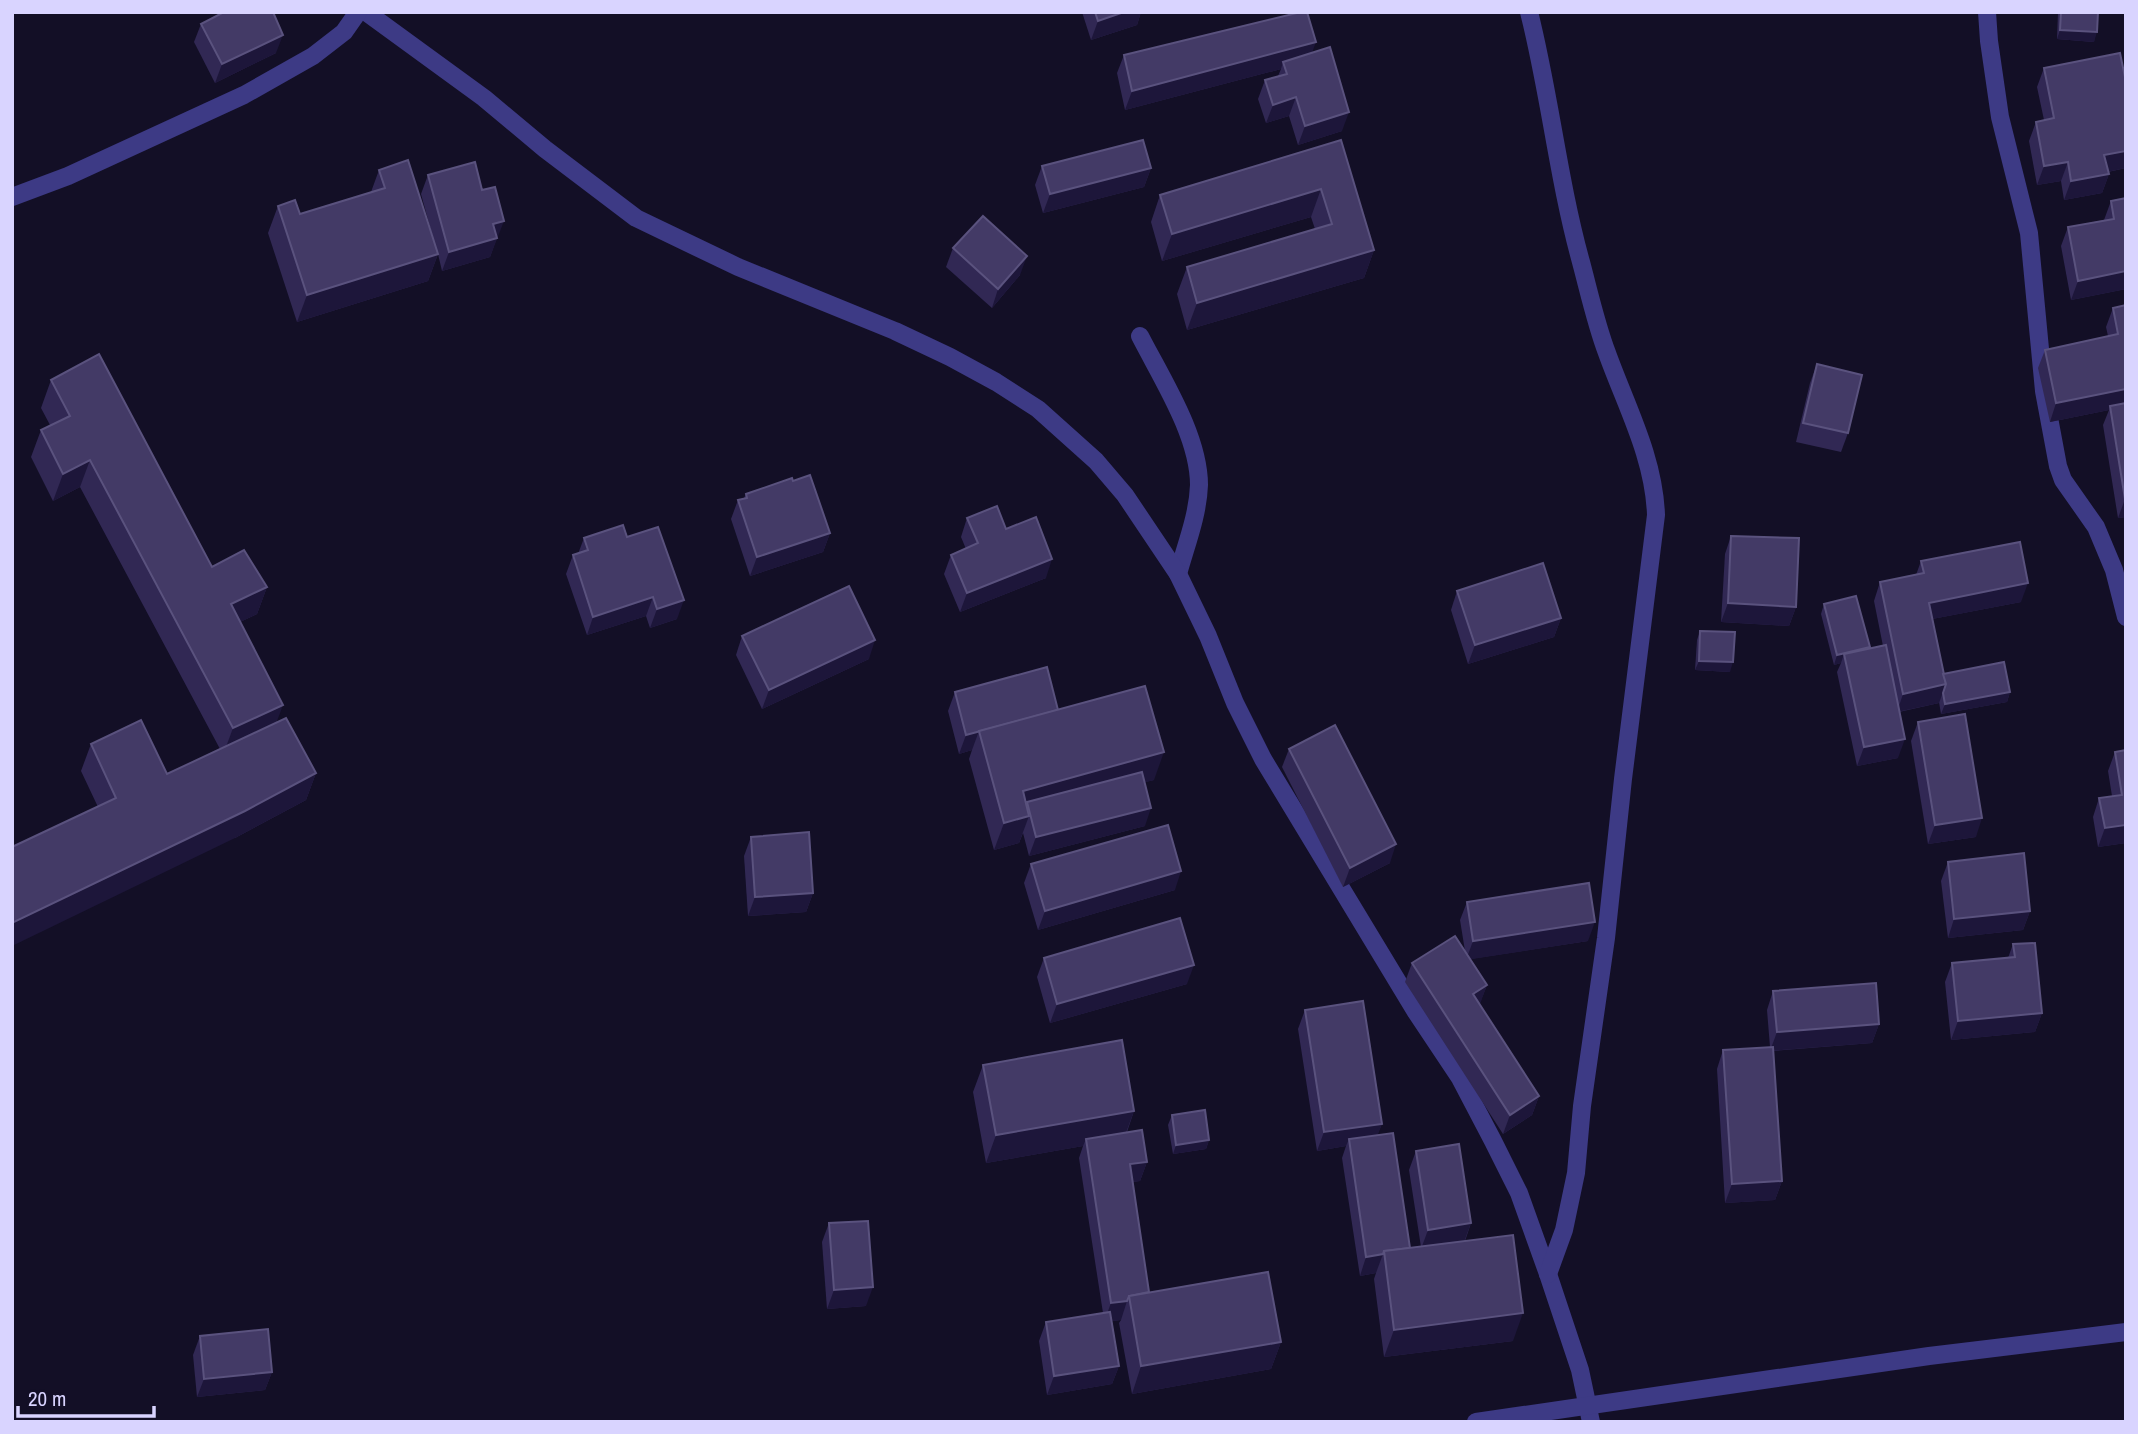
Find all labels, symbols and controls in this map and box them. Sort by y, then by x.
scale bar [18,1374,154,1418]
text: 20 m [28,1384,66,1413]

